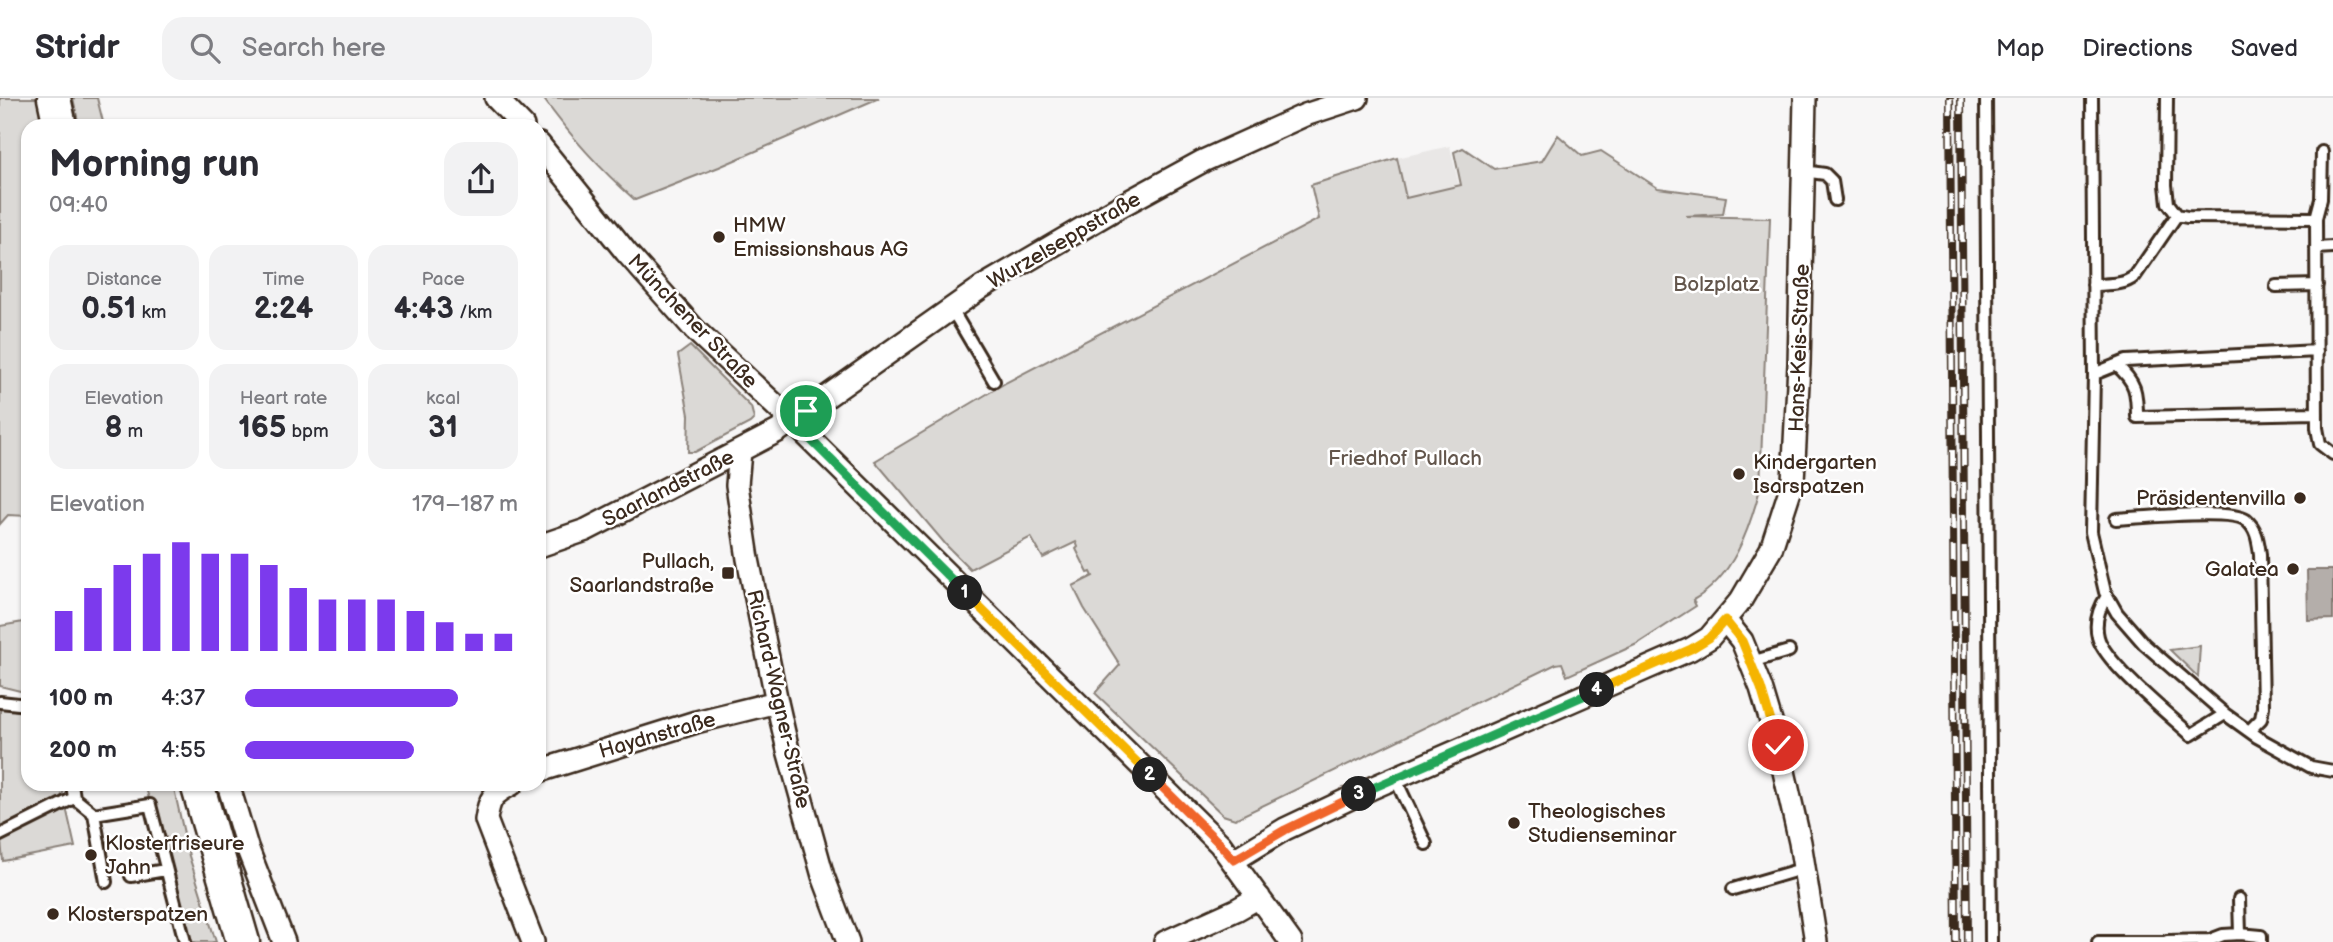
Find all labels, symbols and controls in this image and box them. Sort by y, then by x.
search box [162,17,652,80]
text: Stridr [35,28,120,68]
icon: search [186,29,224,67]
text: Search here [242,33,386,64]
text: Map [1996,34,2044,63]
text: Directions [2082,34,2193,63]
text: Saved [2231,34,2298,63]
text: Morning run [49,142,260,187]
button: share [444,142,518,216]
street label: Wurzelseppstraße [983,187,1145,294]
text: 09:40 [49,191,108,219]
place label: HMW Emissionshaus AG [733,213,908,262]
marker: HMW Emissionshaus AG [711,229,727,245]
street label: Münchener Straße [622,249,763,394]
street label: Hans-Keis-Straße [1784,263,1815,433]
text: Distance [86,268,162,291]
text: Time [262,268,305,291]
text: Pace [422,268,465,291]
park label: Bolzplatz [1673,272,1760,297]
text: 0.51 [81,291,136,327]
text: 2:24 [254,291,313,327]
text: 4:43 [394,291,454,327]
text: km [136,301,167,324]
text: /km [454,301,493,324]
pin [776,381,836,441]
text: Elevation [84,387,163,410]
text: Heart rate [240,387,327,410]
text: kcal [426,387,460,410]
icon: arrive [787,392,825,430]
text: 8 [104,410,122,446]
text: 165 [238,410,286,446]
text: 31 [428,410,458,446]
text: m [122,420,143,443]
text: bpm [286,420,329,443]
street label: Saarlandstraße [598,445,738,532]
park label: Friedhof Pullach [1328,446,1482,471]
place label: Kindergarten Isarspatzen [1753,450,1877,499]
marker: Kindergarten Isarspatzen [1731,466,1747,482]
place label: Präsidentenvilla [2136,486,2286,511]
text: Elevation [49,490,145,518]
text: 179–187 m [412,490,518,518]
marker: Präsidentenvilla [2292,490,2308,506]
place label: Pullach, Saarlandstraße [570,549,714,598]
place label: Galatea [2205,557,2279,582]
marker: Galatea [2285,561,2301,577]
marker: Pullach, Saarlandstraße [720,565,736,581]
pin: 1 [948,575,982,610]
text: 1 [961,581,969,604]
street label: Richard-Wagner-Straße [741,587,816,811]
pin: 4 [1580,672,1614,708]
text: 4 [1591,678,1602,701]
text: 100 m [49,684,113,712]
text: 4:37 [161,684,205,712]
street label: Haydnstraße [596,707,718,764]
pin [1748,715,1808,775]
icon: check [1759,726,1797,764]
text: 200 m [49,736,117,764]
text: 4:55 [161,736,206,764]
pin: 2 [1132,758,1168,792]
text: 2 [1144,763,1155,786]
pin: 3 [1342,776,1376,812]
text: 3 [1353,782,1364,805]
place label: Theologisches Studienseminar [1528,799,1677,848]
marker: Theologisches Studienseminar [1506,815,1522,831]
place label: Klosterfriseure Jahn [105,831,244,880]
marker: Klosterfriseure Jahn [83,847,99,863]
place label: Klosterspatzen [67,902,208,927]
marker: Klosterspatzen [45,906,61,922]

